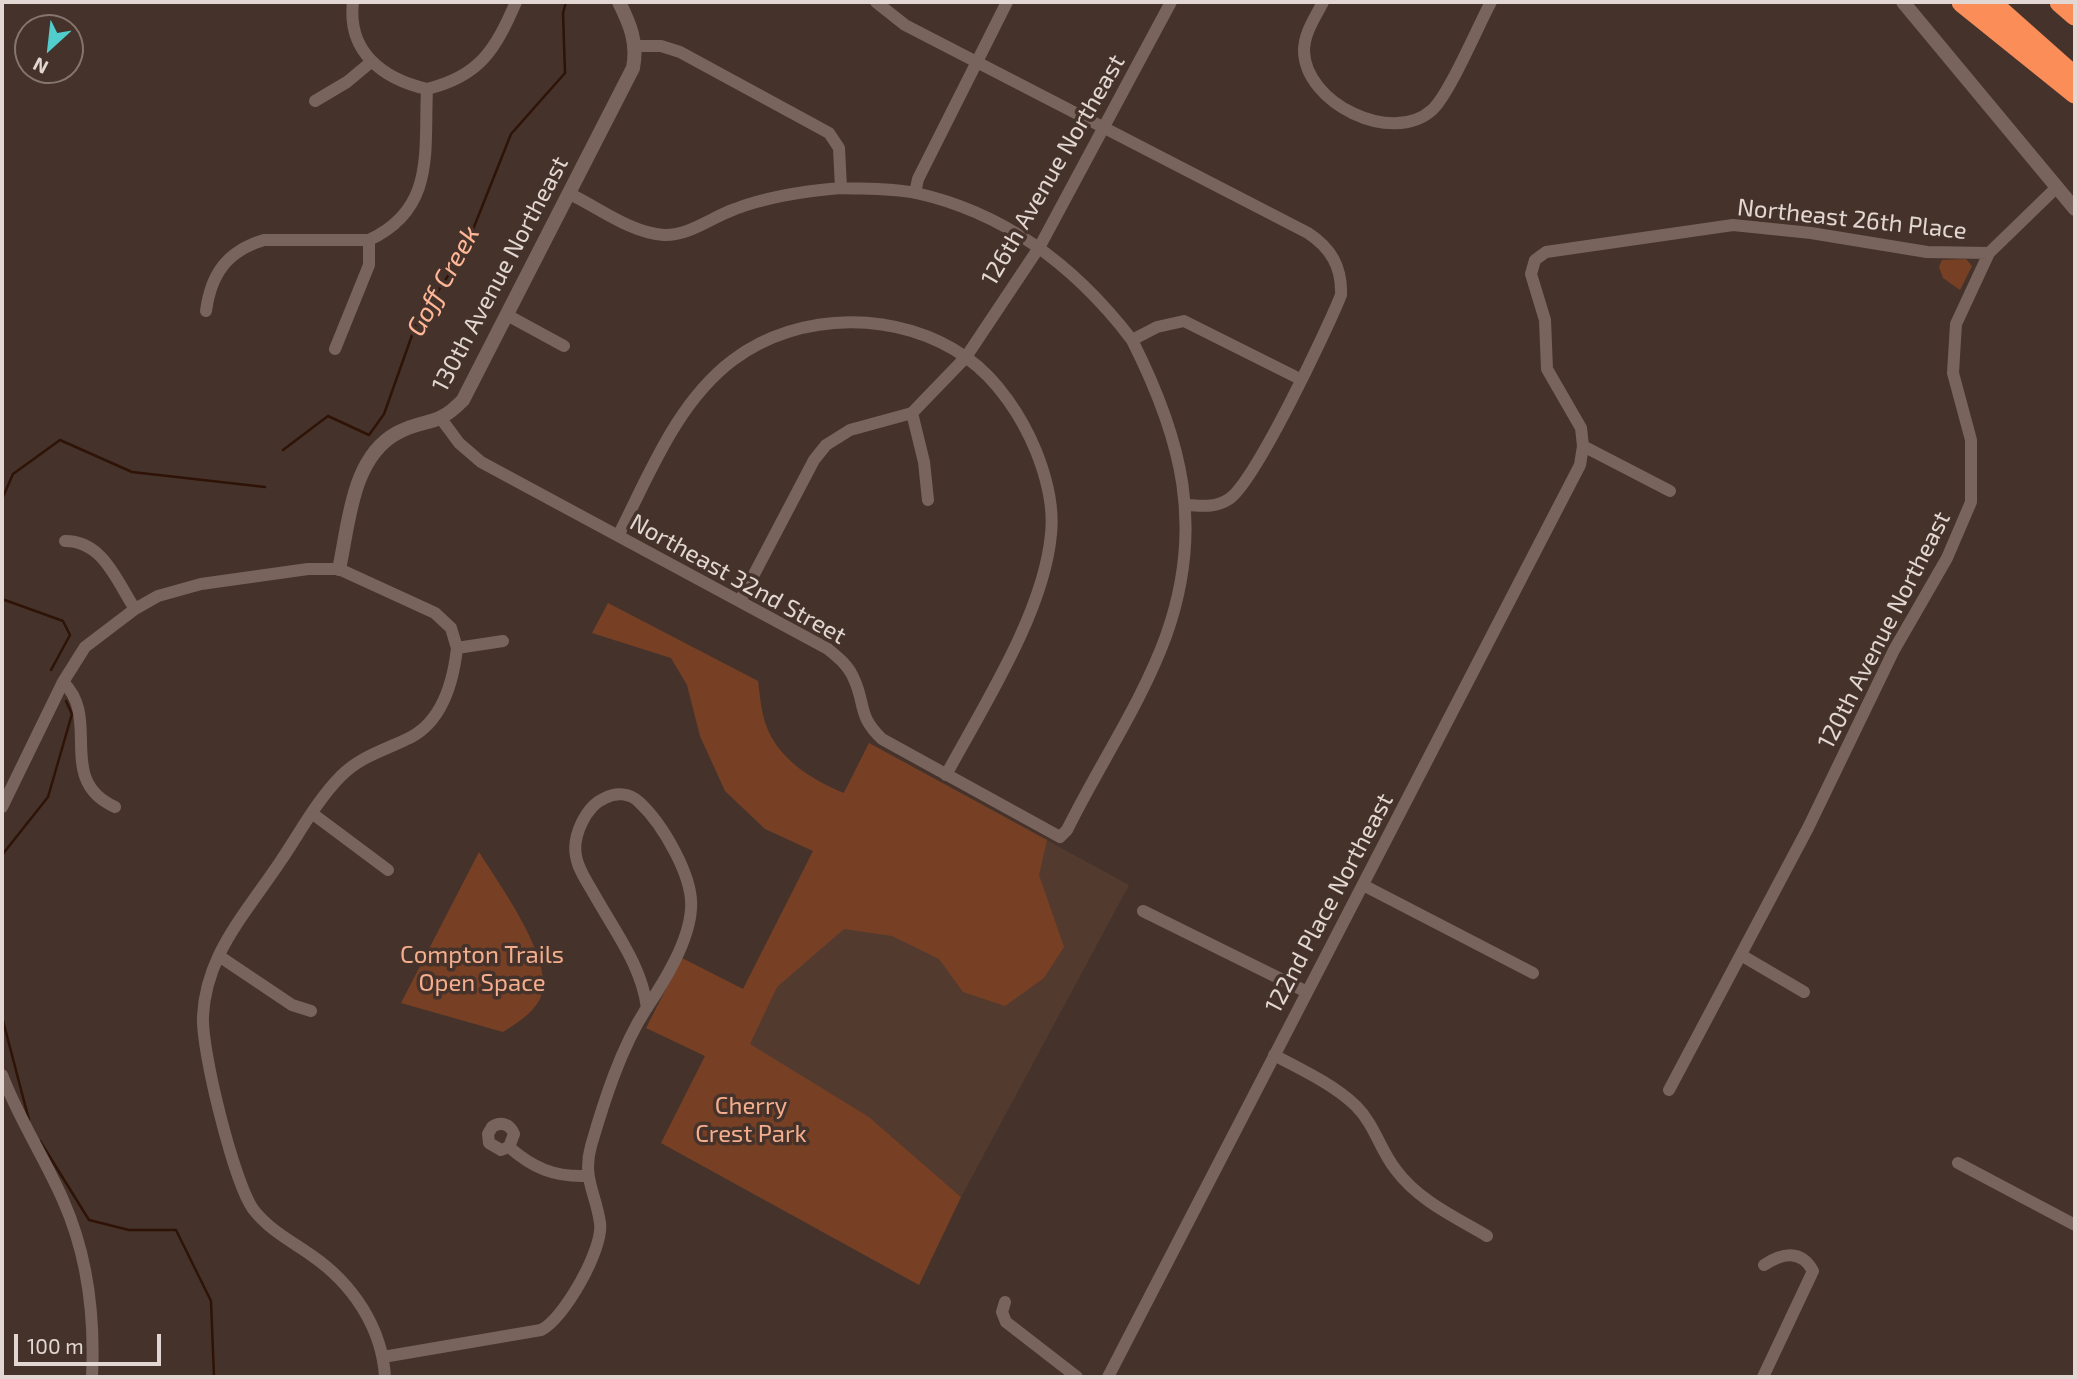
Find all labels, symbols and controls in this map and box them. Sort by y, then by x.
north arrow [14,14,84,84]
street label: 126th Avenue Northeast [975,50,1131,290]
text: N [29,53,51,80]
street label: 130th Avenue Northeast [426,151,574,397]
street label: Northeast 26th Place [1736,193,1968,245]
water label: Goff Creek [400,220,486,342]
street label: 120th Avenue Northeast [1812,507,1956,753]
street label: Northeast 32nd Street [625,508,851,650]
street label: 122nd Place Northeast [1259,788,1399,1018]
park label: Compton Trails Open Space [400,941,564,997]
park label: Cherry Crest Park [695,1092,807,1148]
scale bar [18,1320,164,1364]
text: 100 m [27,1333,84,1358]

